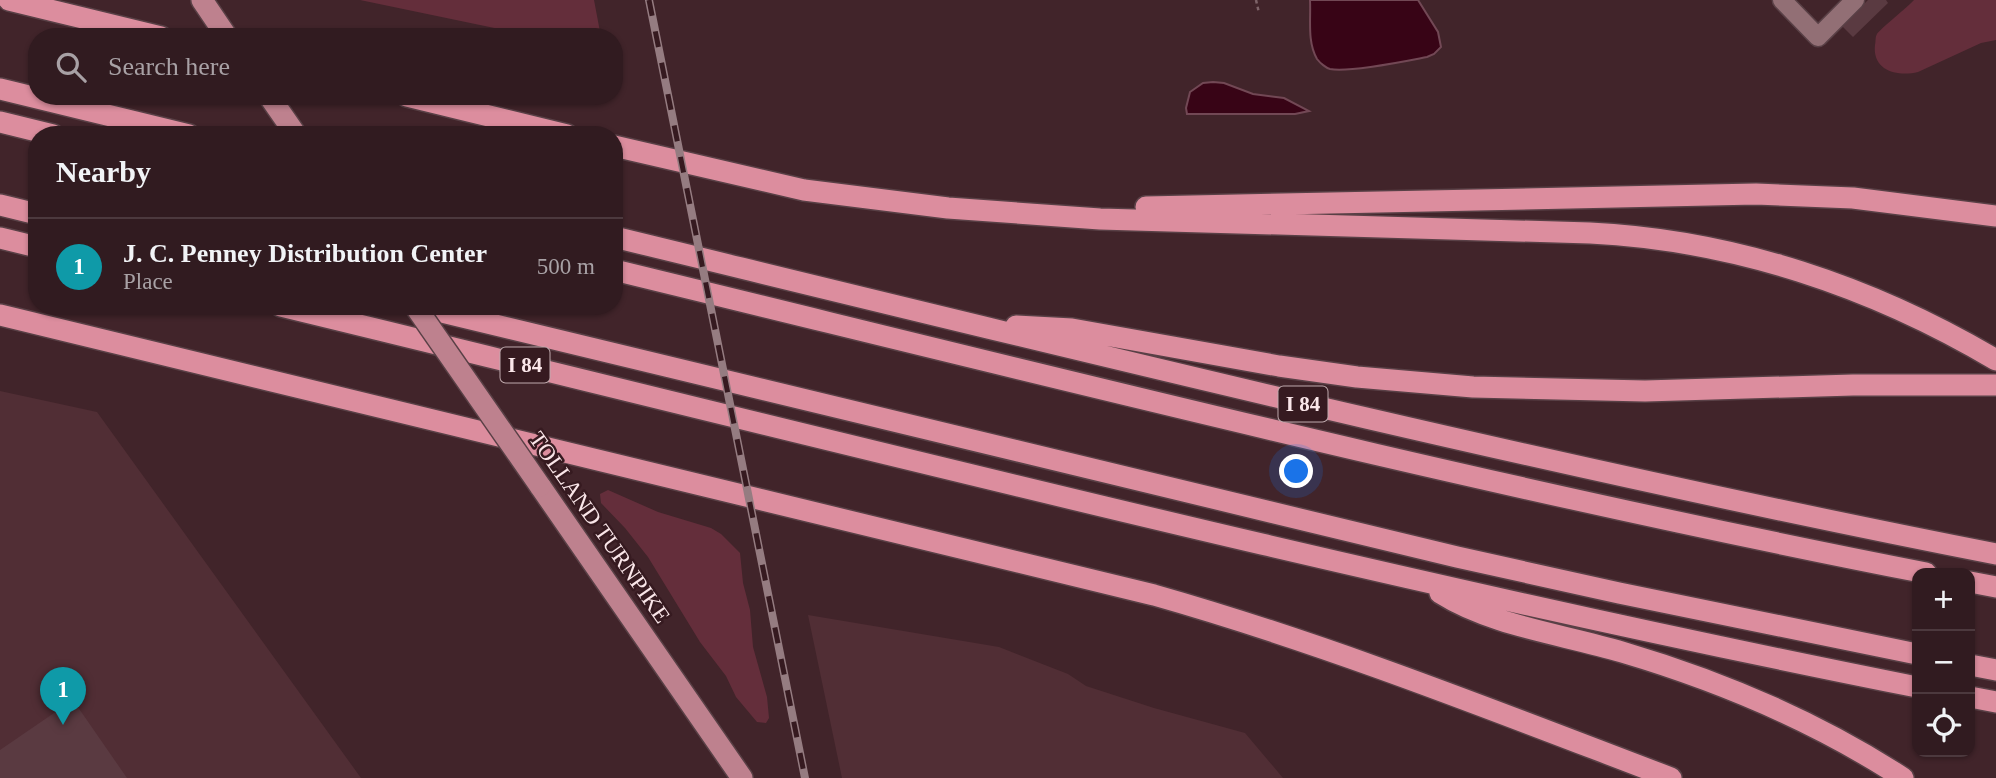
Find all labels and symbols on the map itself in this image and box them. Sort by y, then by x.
road number: I 84 [500,348,550,382]
road number: I 84 [1278,386,1328,422]
street label: TOLLAND TURNPIKE [524,427,675,628]
your location [1279,454,1313,488]
pin: 1 [40,667,86,725]

